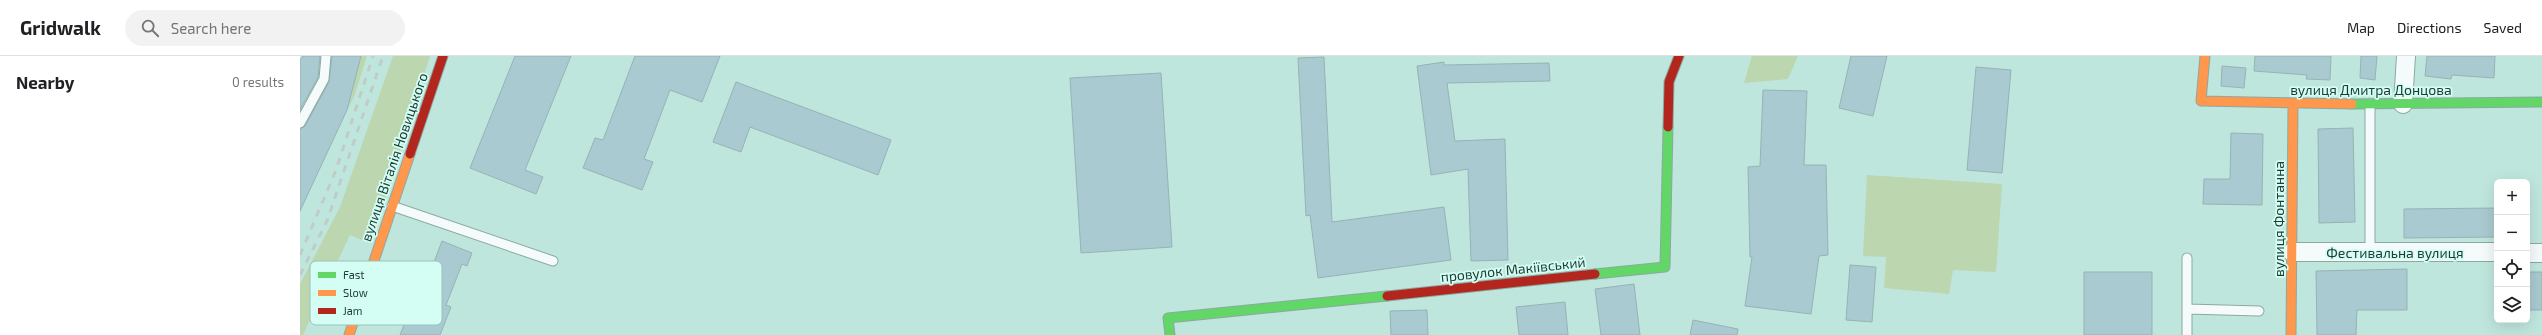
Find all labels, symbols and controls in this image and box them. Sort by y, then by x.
search box [125,10,405,46]
text: Gridwalk [20,16,101,39]
icon: search [139,17,161,39]
text: Search here [171,19,251,37]
text: Map [2347,19,2375,36]
text: Directions [2397,19,2462,36]
text: Saved [2484,19,2522,36]
street label: вулиця Віталія Новицького [357,70,431,244]
text: Nearby [16,72,74,92]
text: 0 results [232,74,284,90]
street label: вулиця Дмитра Донцова [2290,81,2452,98]
street label: вулиця Фонтанна [2270,161,2287,277]
map controls [2494,179,2530,323]
button: + [2494,179,2530,215]
button: − [2494,215,2530,251]
street label: Фестивальна вулиця [2326,244,2464,261]
button: locate [2494,251,2530,287]
street label: провулок Макіївський [1440,253,1586,285]
legend [310,261,442,325]
text: Fast [343,268,365,281]
text: Slow [343,286,368,299]
button: layers [2494,287,2530,323]
text: Jam [343,304,362,317]

